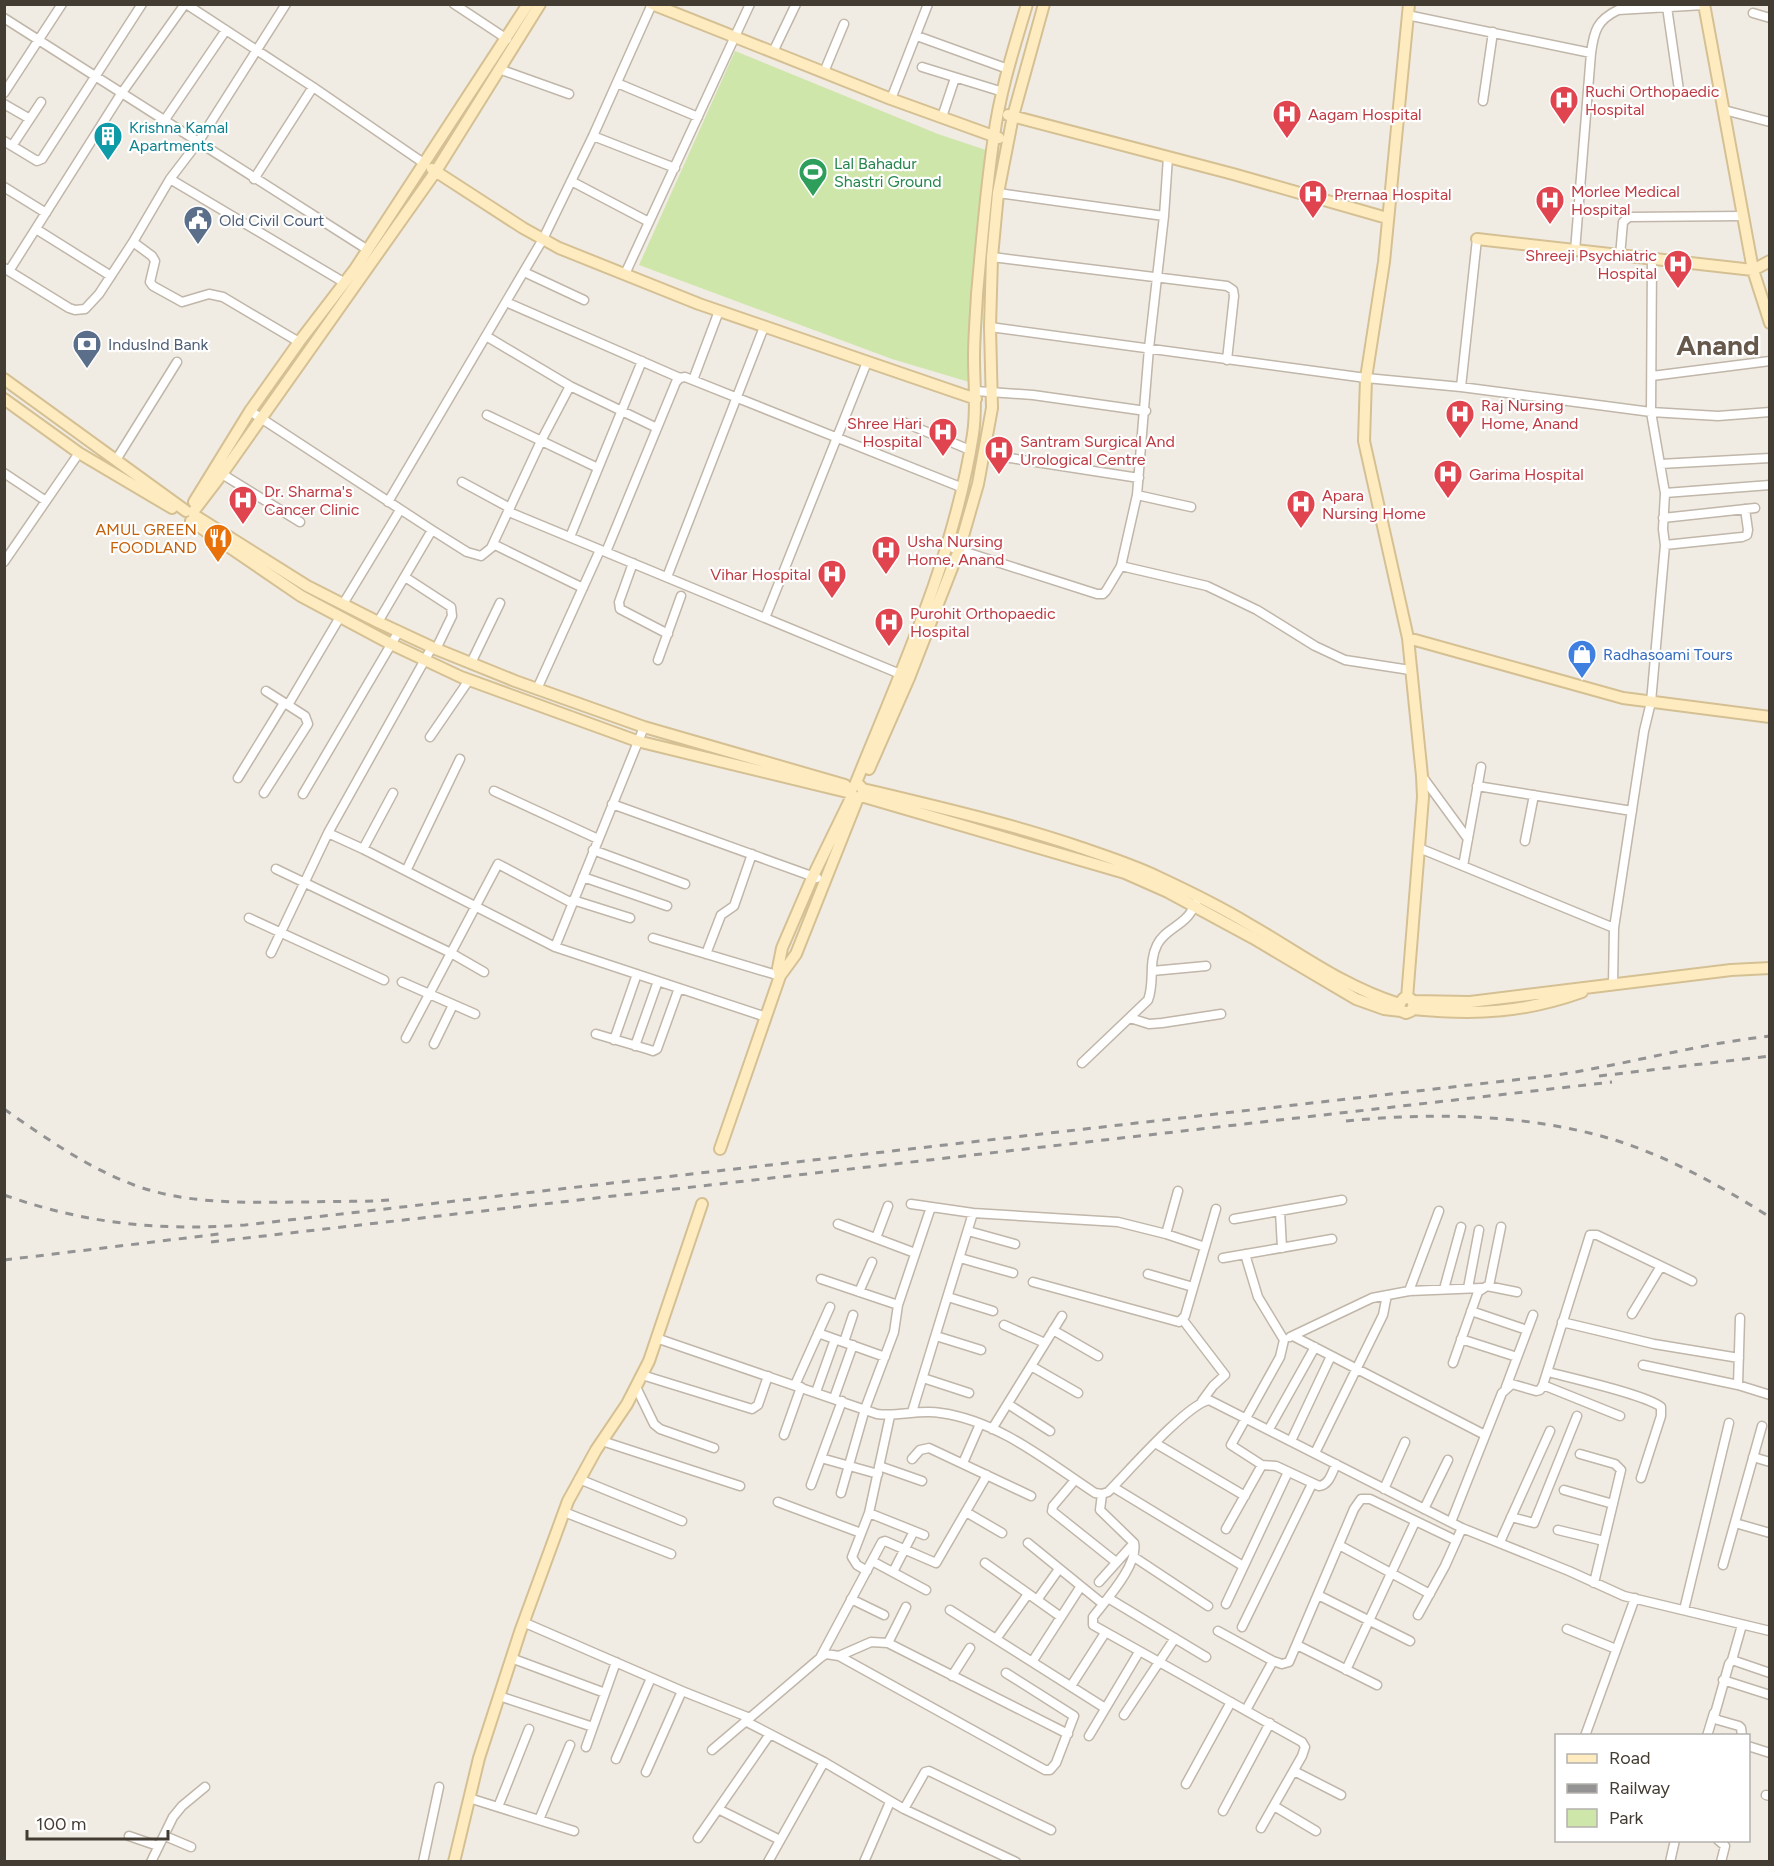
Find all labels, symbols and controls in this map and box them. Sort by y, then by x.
place label: Ruchi Orthopaedic Hospital [1585,82,1720,119]
hospital icon: Ruchi Orthopaedic Hospital [1548,84,1580,126]
hospital icon: Aagam Hospital [1271,98,1303,140]
place label: Aagam Hospital [1308,105,1422,124]
place label: Krishna Kamal Apartments [129,118,228,155]
building icon: Krishna Kamal Apartments [92,120,124,162]
place label: Lal Bahadur Shastri Ground [834,154,942,191]
sports icon: Lal Bahadur Shastri Ground [797,156,829,198]
hospital icon: Prernaa Hospital [1297,178,1329,220]
place label: Morlee Medical Hospital [1571,182,1680,219]
hospital icon: Morlee Medical Hospital [1534,184,1566,226]
place label: Prernaa Hospital [1334,185,1452,204]
public building icon: Old Civil Court [182,204,214,246]
place label: Old Civil Court [219,211,324,230]
place label: Shreeji Psychiatric Hospital [1525,246,1657,283]
hospital icon: Shreeji Psychiatric Hospital [1662,248,1694,290]
bank icon: IndusInd Bank [71,328,103,370]
district label: Anand [1676,328,1760,362]
place label: IndusInd Bank [108,335,208,354]
place label: Raj Nursing Home, Anand [1481,396,1578,433]
hospital icon: Raj Nursing Home, Anand [1444,398,1476,440]
place label: Shree Hari Hospital [847,414,922,451]
hospital icon: Shree Hari Hospital [927,416,959,458]
place label: Santram Surgical And Urological Centre [1020,432,1175,469]
hospital icon: Santram Surgical And Urological Centre [983,434,1015,476]
hospital icon: Garima Hospital [1432,458,1464,500]
place label: Garima Hospital [1469,465,1584,484]
place label: Dr. Sharma's Cancer Clinic [264,482,360,519]
hospital icon: Dr. Sharma's Cancer Clinic [227,484,259,526]
place label: Apara Nursing Home [1322,486,1426,523]
hospital icon: Apara Nursing Home [1285,488,1317,530]
place label: AMUL GREEN FOODLAND [96,520,197,557]
restaurant icon: AMUL GREEN FOODLAND [202,522,234,564]
place label: Usha Nursing Home, Anand [907,532,1004,569]
hospital icon: Usha Nursing Home, Anand [870,534,902,576]
hospital icon: Vihar Hospital [816,558,848,600]
place label: Vihar Hospital [710,565,811,584]
place label: Purohit Orthopaedic Hospital [910,604,1056,641]
hospital icon: Purohit Orthopaedic Hospital [873,606,905,648]
shop icon: Radhasoami Tours [1566,638,1598,680]
place label: Radhasoami Tours [1603,645,1733,664]
legend [1555,1734,1750,1842]
text: Road [1609,1747,1650,1769]
text: Railway [1609,1777,1671,1799]
scale bar [27,1803,168,1841]
text: Park [1609,1807,1644,1829]
text: 100 m [36,1813,86,1835]

